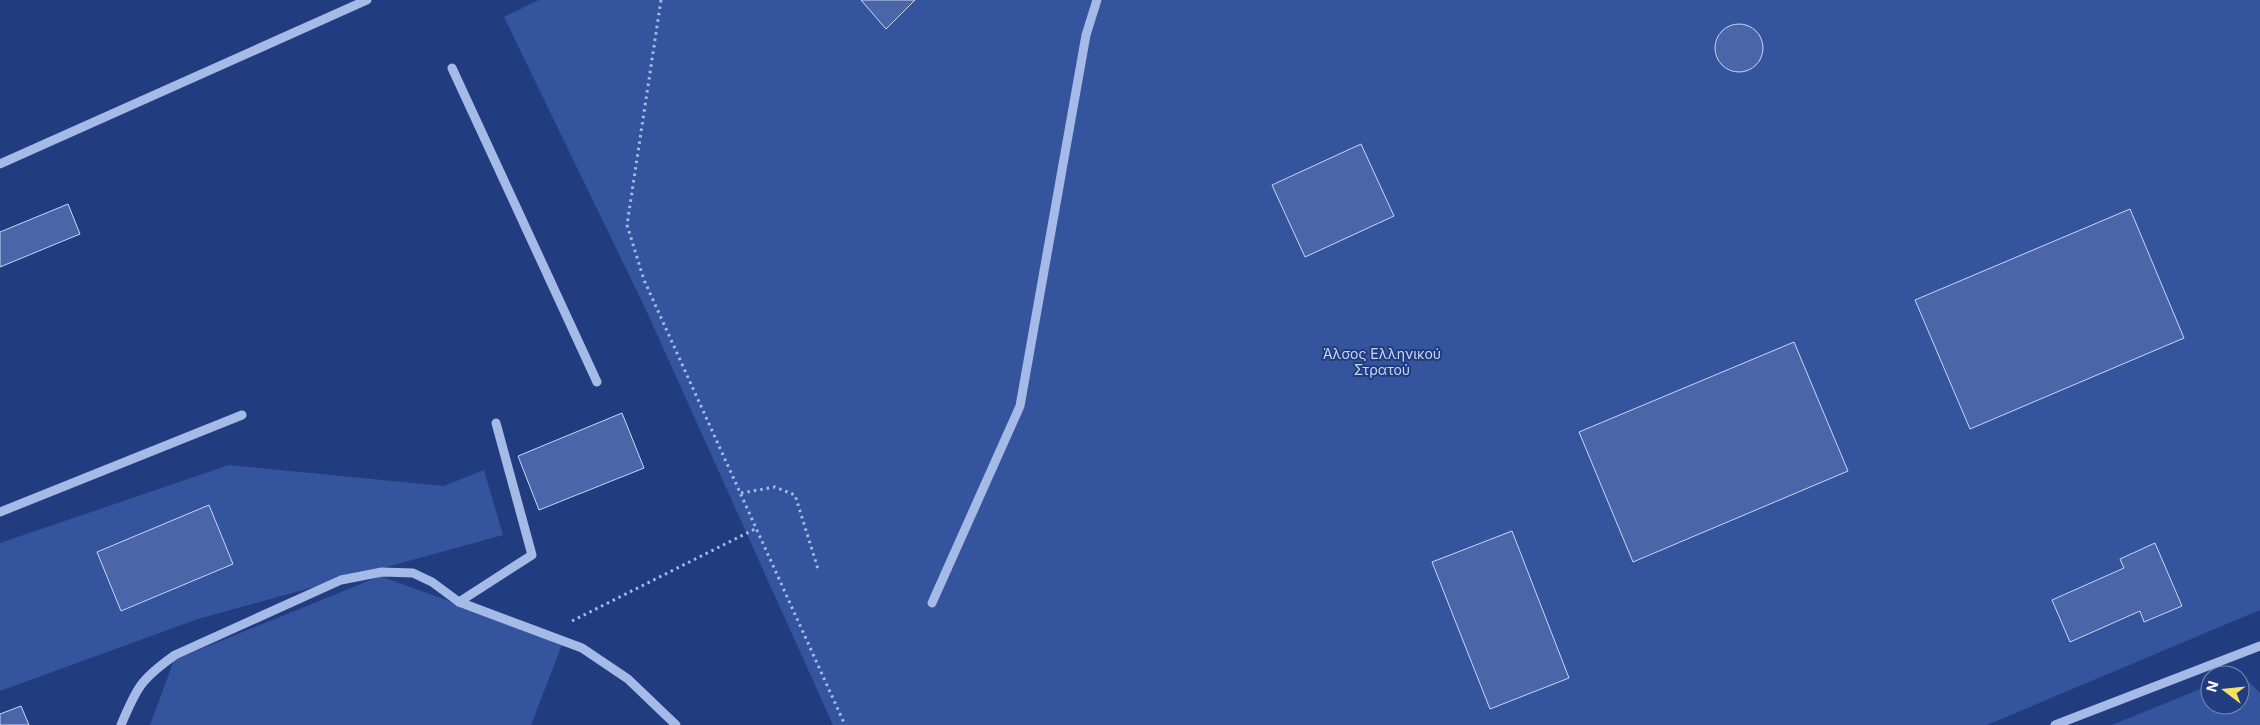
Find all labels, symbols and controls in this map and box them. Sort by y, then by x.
park label: Άλσος Ελληνικού Στρατού [1323,345,1441,378]
north arrow [2200,665,2250,715]
text: N [2202,679,2222,694]

